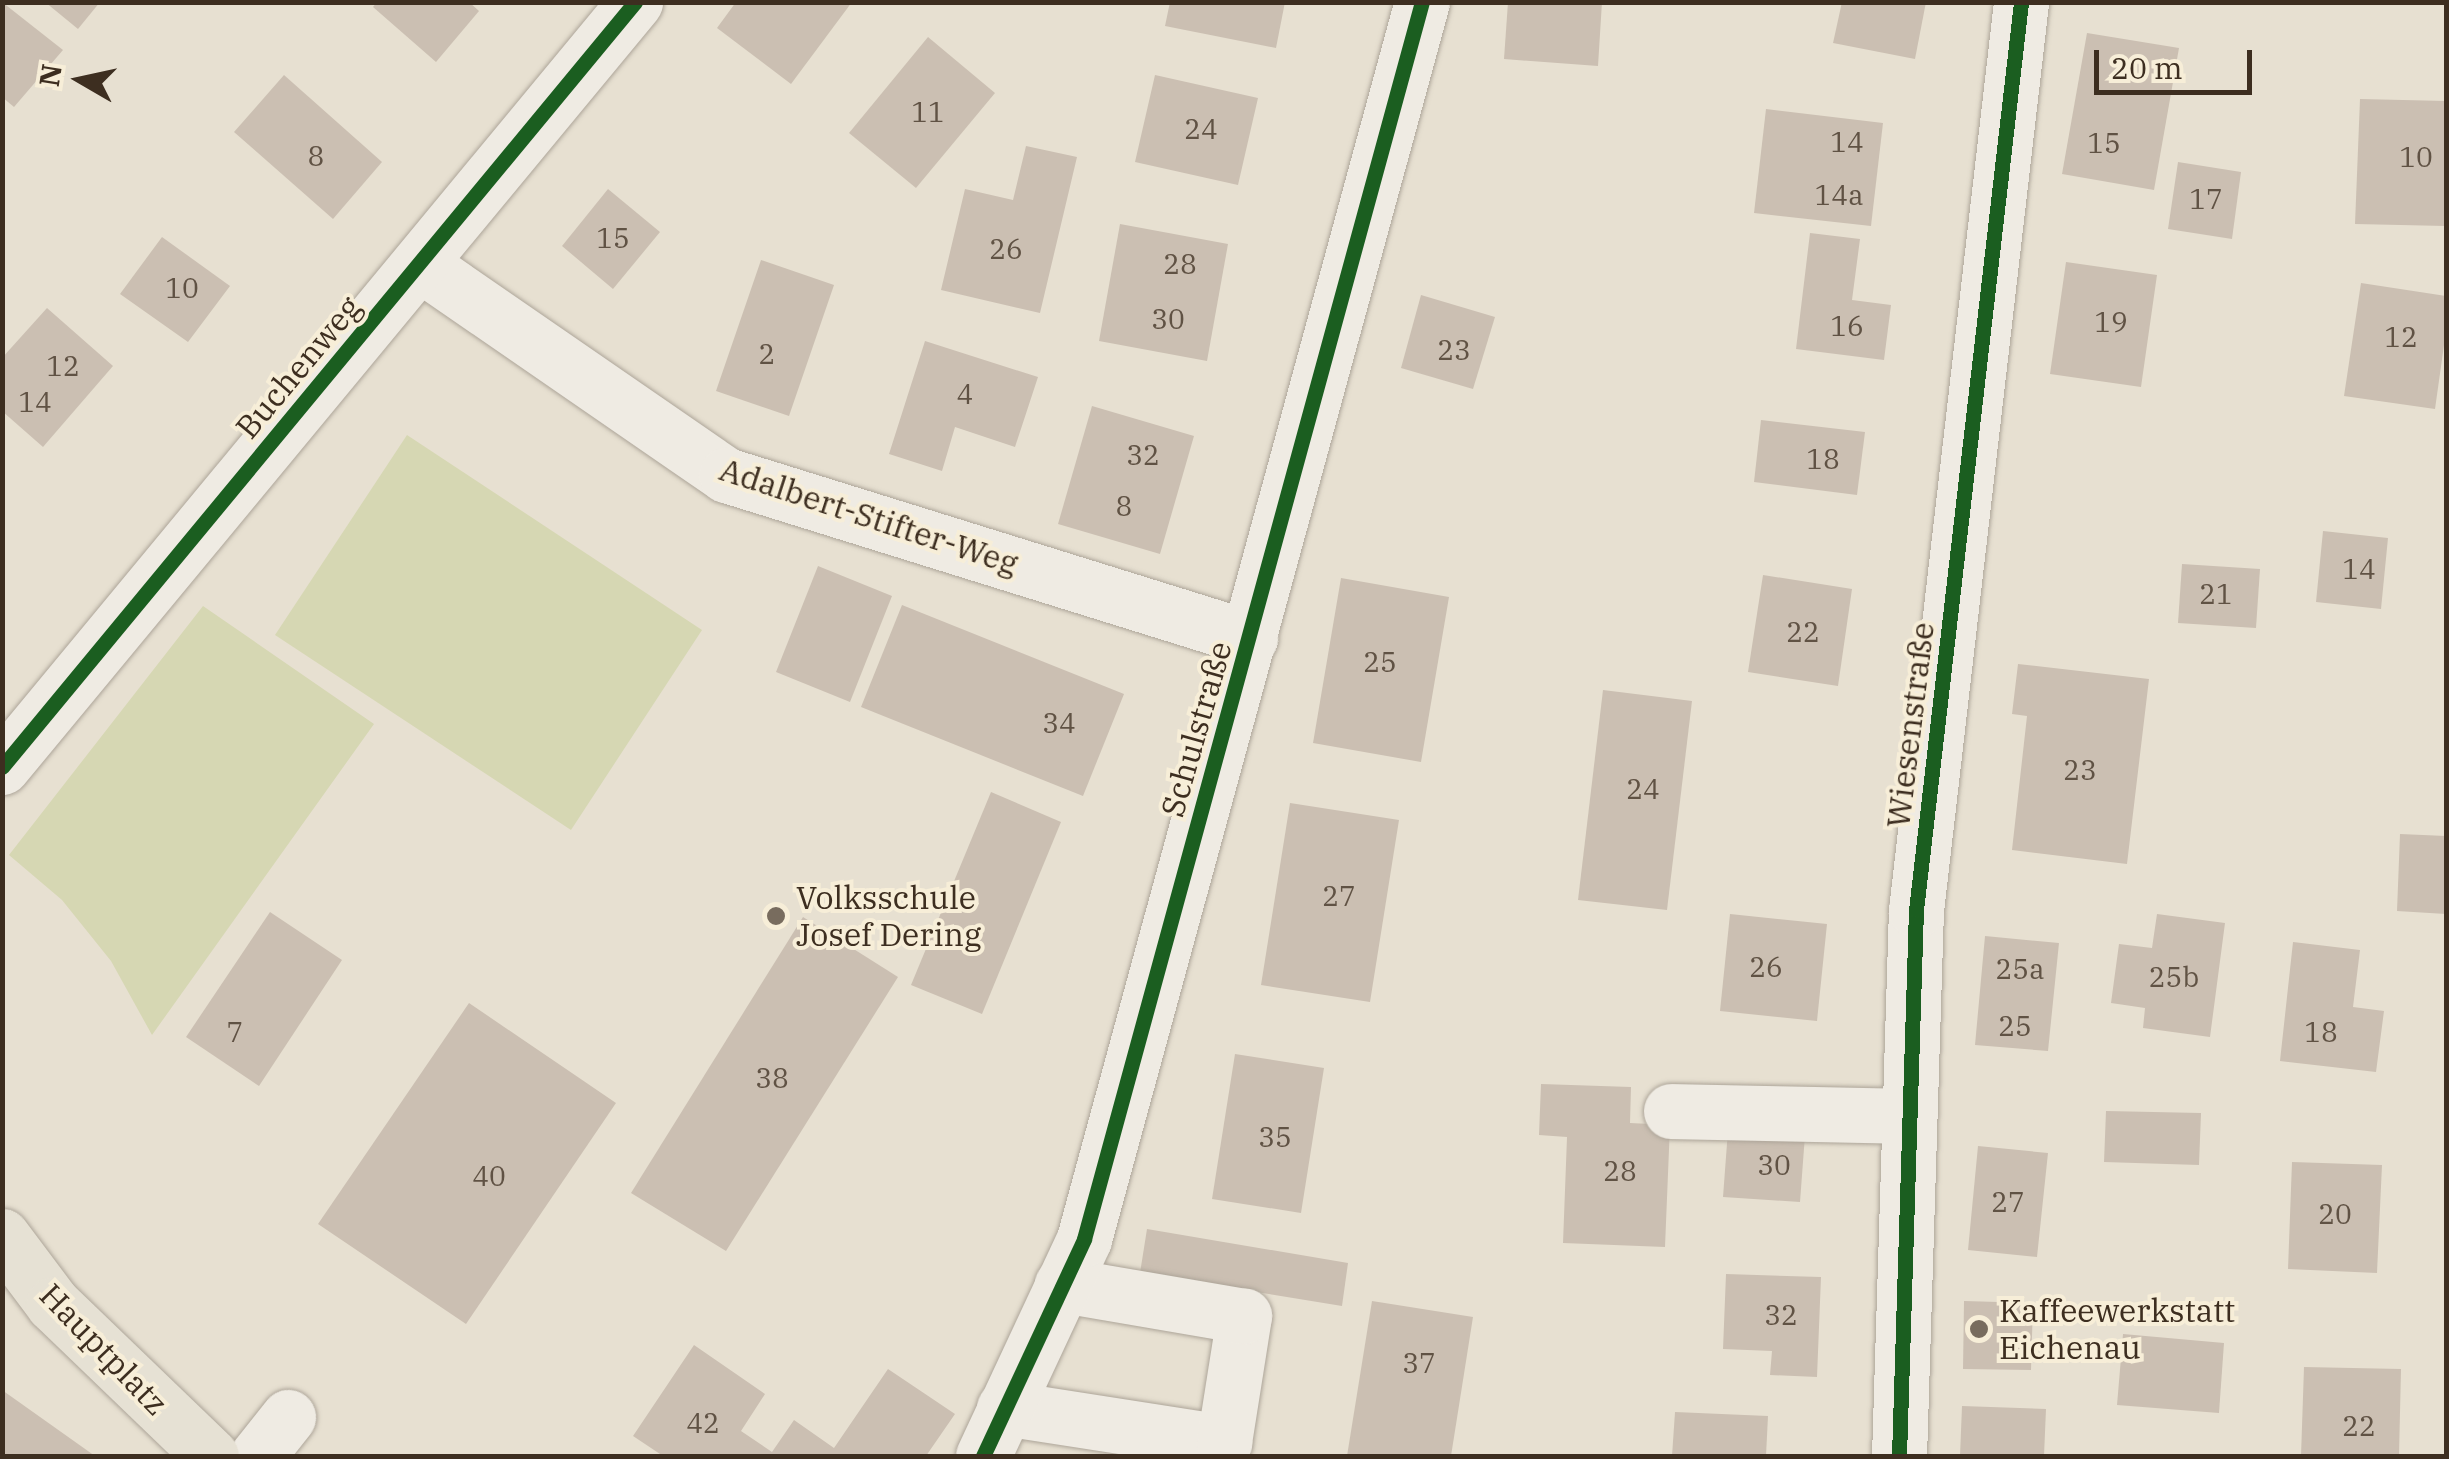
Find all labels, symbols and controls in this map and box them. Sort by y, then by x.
north arrow [30,30,130,130]
scale bar [2099,30,2256,92]
text: 20 m [2111,48,2183,87]
text: N [30,61,70,89]
house number: 11 [911,95,945,129]
house number: 24 [1184,112,1218,146]
house number: 14 [1830,125,1864,159]
house number: 15 [2087,126,2121,160]
house number: 8 [308,139,324,173]
house number: 10 [2399,140,2433,174]
house number: 14a [1815,178,1863,212]
house number: 17 [2189,182,2223,216]
house number: 15 [596,221,630,255]
house number: 26 [989,232,1023,266]
house number: 28 [1163,247,1197,281]
house number: 10 [165,271,199,305]
street label: Buchenweg [227,288,369,446]
house number: 30 [1151,302,1185,336]
house number: 19 [2094,305,2128,339]
house number: 16 [1830,309,1864,343]
house number: 12 [2384,320,2418,354]
house number: 23 [1437,333,1471,367]
house number: 2 [759,337,775,371]
house number: 12 [46,349,80,383]
house number: 4 [957,377,973,411]
house number: 14 [18,385,52,419]
house number: 32 [1126,438,1160,472]
house number: 18 [1806,442,1840,476]
street label: Adalbert-Stifter-Weg [715,450,1023,582]
house number: 8 [1116,489,1132,523]
house number: 14 [2342,552,2376,586]
house number: 21 [2199,577,2233,611]
house number: 22 [1786,615,1820,649]
street label: Wiesenstraße [1878,620,1942,830]
street label: Schulstraße [1153,637,1239,821]
house number: 25 [1363,645,1397,679]
house number: 34 [1042,706,1076,740]
house number: 23 [2063,753,2097,787]
house number: 24 [1626,772,1660,806]
place label: Volksschule Josef Dering [796,879,981,954]
house number: 27 [1322,879,1356,913]
marker: Volksschule Josef Dering [765,905,787,927]
house number: 26 [1749,950,1783,984]
house number: 25a [1996,952,2044,986]
house number: 25b [2149,960,2199,994]
house number: 25 [1998,1009,2032,1043]
house number: 7 [227,1015,243,1049]
house number: 18 [2304,1015,2338,1049]
house number: 38 [755,1061,789,1095]
house number: 35 [1258,1120,1292,1154]
house number: 30 [1757,1148,1791,1182]
house number: 28 [1603,1154,1637,1188]
house number: 40 [472,1159,506,1193]
house number: 27 [1991,1185,2025,1219]
house number: 20 [2318,1197,2352,1231]
street label: Hauptplatz [32,1276,176,1422]
place label: Kaffeewerkstatt Eichenau [1999,1292,2235,1367]
house number: 32 [1764,1298,1798,1332]
marker: Kaffeewerkstatt Eichenau [1968,1318,1990,1340]
house number: 37 [1402,1346,1436,1380]
house number: 42 [686,1406,720,1440]
house number: 22 [2342,1409,2376,1443]

